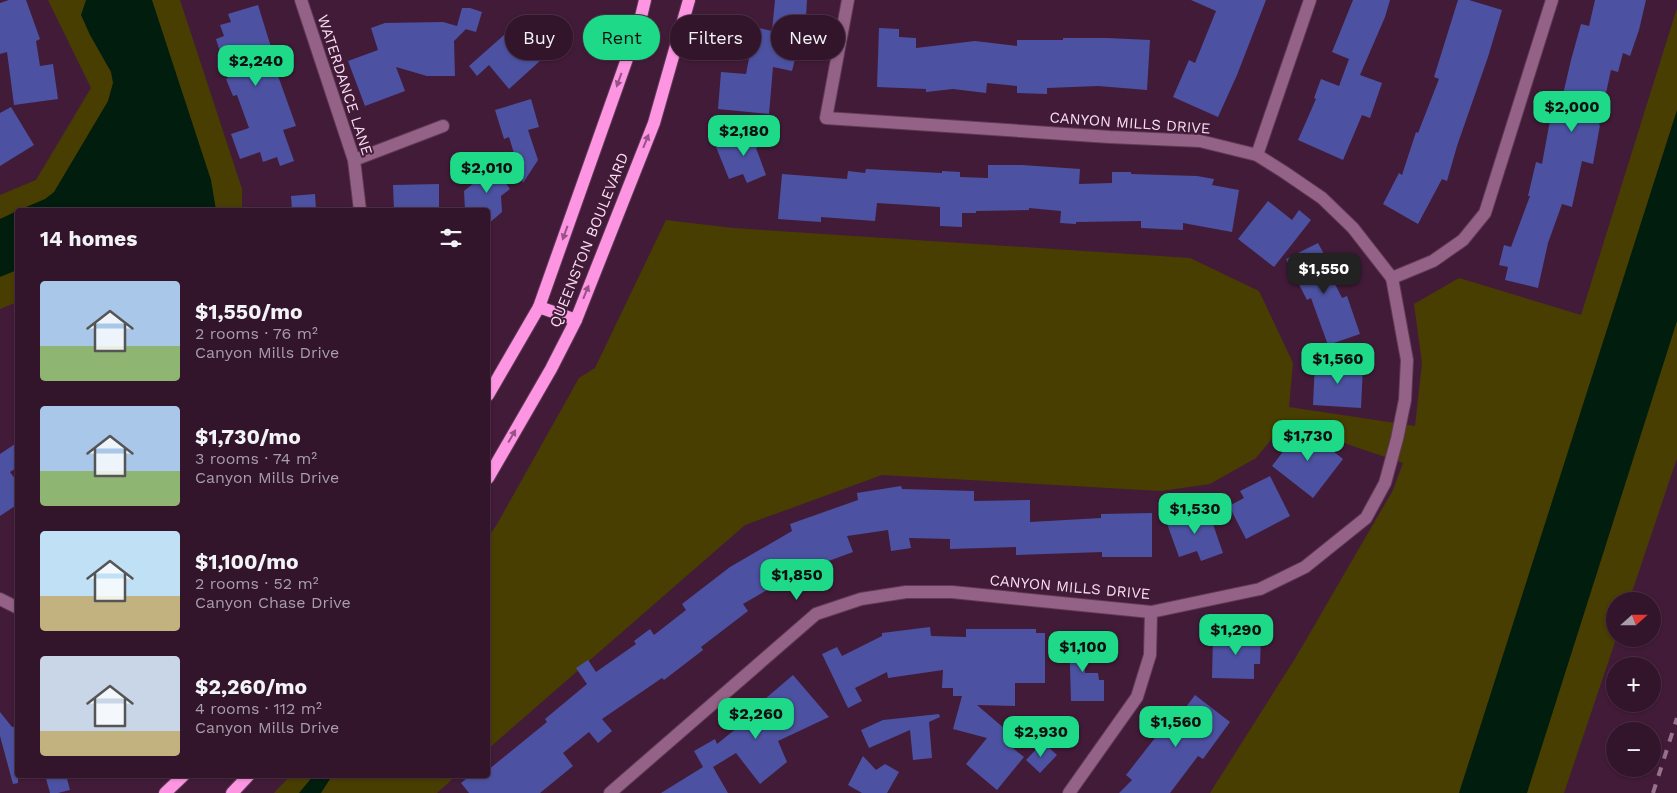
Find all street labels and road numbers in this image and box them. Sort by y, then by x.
street label: WATERDANCE LANE [314,12,376,158]
street label: CANYON MILLS DRIVE [1049,108,1211,138]
street label: QUEENSTON BOULEVARD [546,150,632,330]
street label: CANYON MILLS DRIVE [989,571,1151,603]

